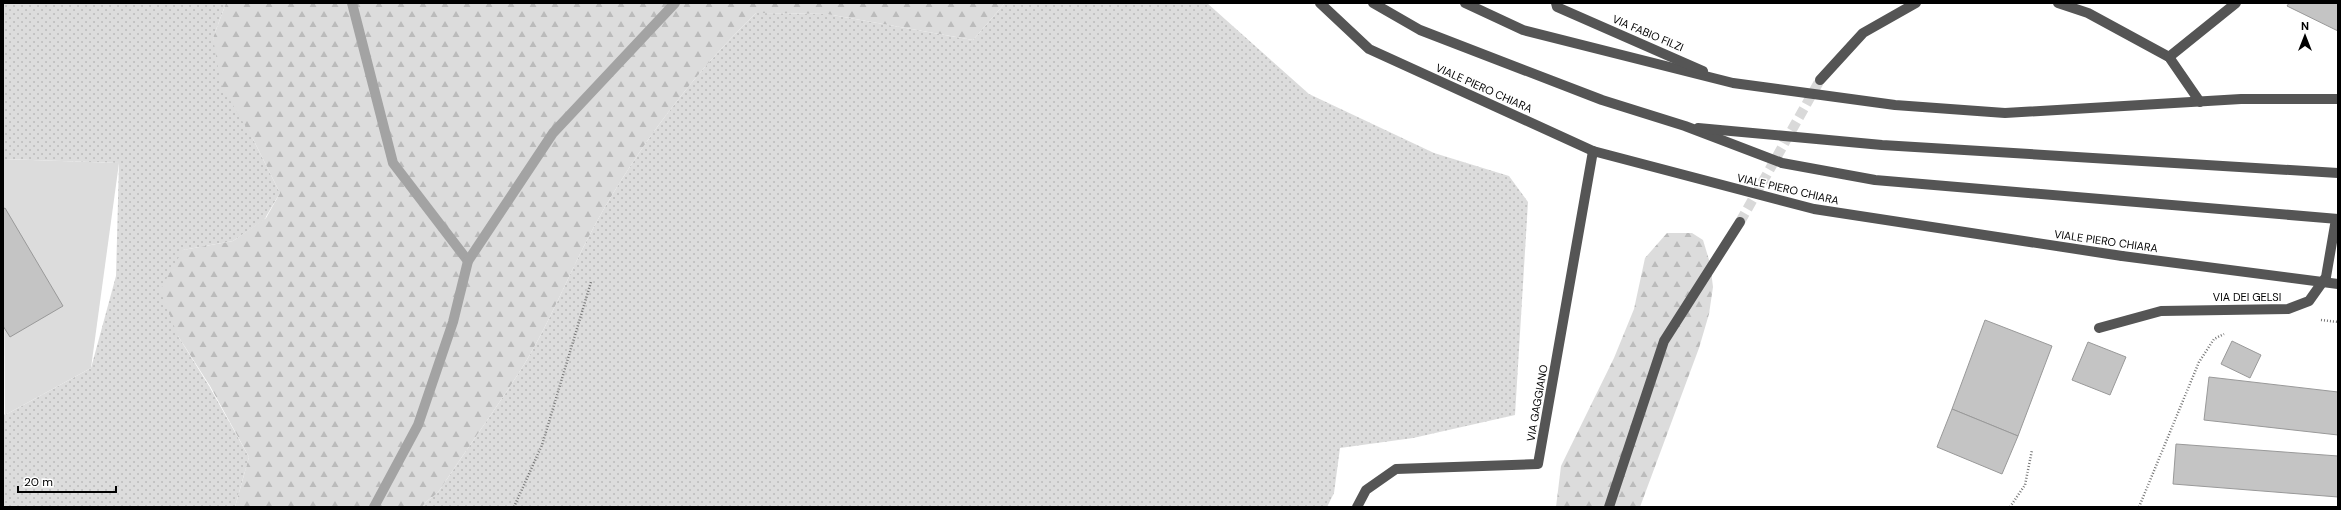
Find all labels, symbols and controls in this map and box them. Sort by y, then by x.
street label: VIA FABIO FILZI [1610,12,1686,54]
north arrow [2285,16,2325,56]
text: N [2301,19,2309,33]
street label: VIALE PIERO CHIARA [1433,60,1535,116]
street label: VIALE PIERO CHIARA [1736,170,1840,208]
street label: VIALE PIERO CHIARA [2053,227,2159,255]
street label: VIA DEI GELSI [2213,290,2281,304]
street label: VIA GAGGIANO [1523,363,1551,443]
scale bar [18,468,116,494]
text: 20 m [24,474,53,490]

